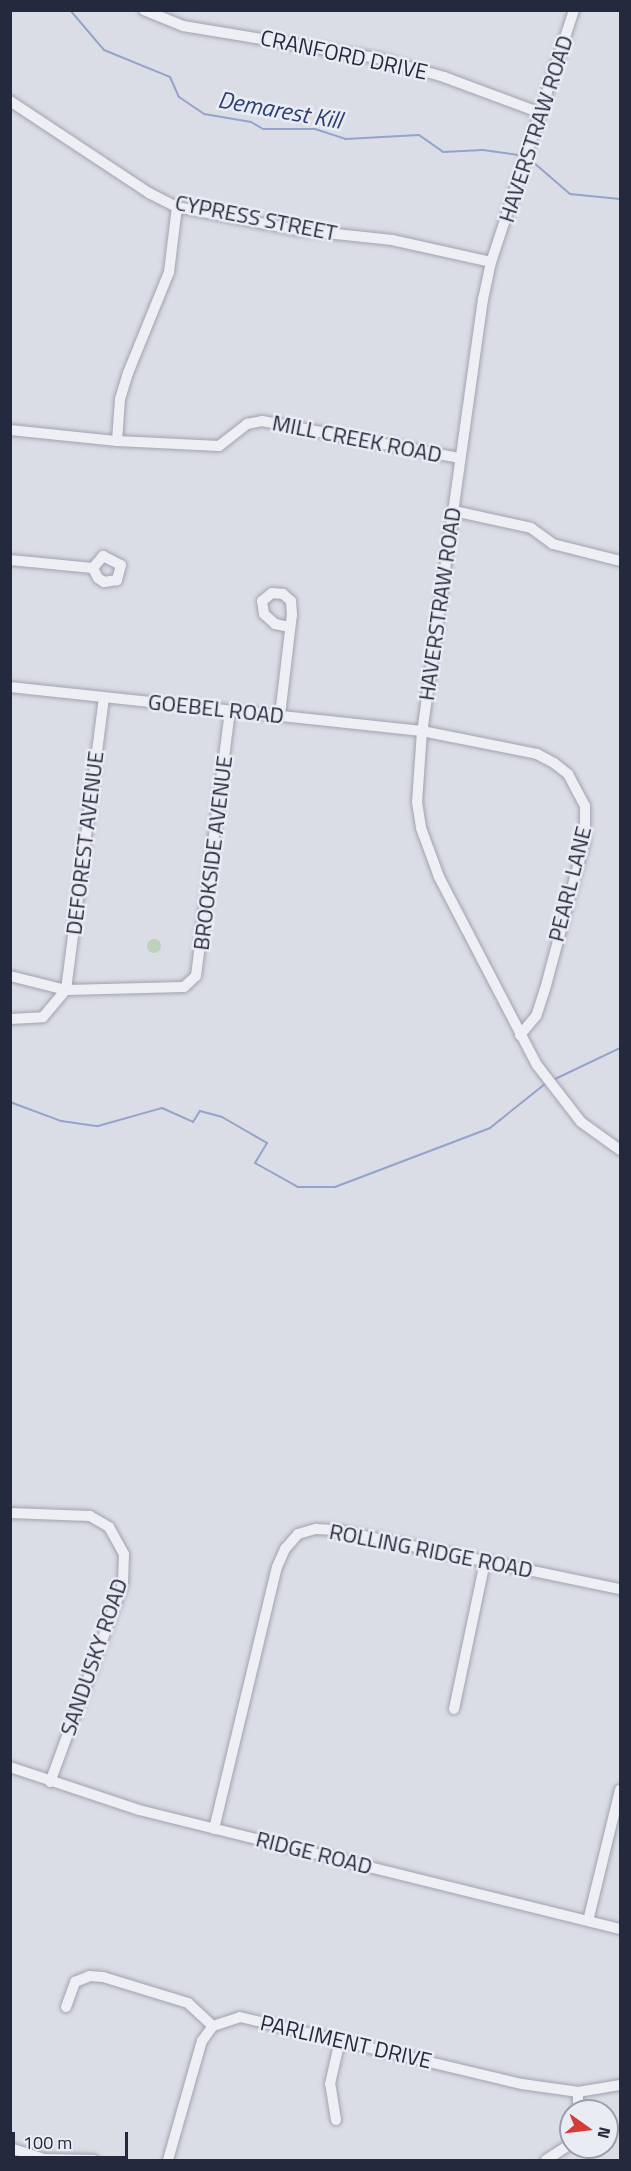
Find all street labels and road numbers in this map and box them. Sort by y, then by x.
street label: CRANFORD DRIVE [258,24,430,86]
street label: HAVERSTRAW ROAD [493,32,579,226]
street label: CYPRESS STREET [173,189,339,247]
street label: MILL CREEK ROAD [270,410,444,468]
street label: HAVERSTRAW ROAD [413,506,467,702]
street label: GOEBEL ROAD [147,689,285,729]
street label: DEFOREST AVENUE [61,750,109,936]
street label: BROOKSIDE AVENUE [188,754,238,952]
street label: PEARL LANE [543,824,597,944]
street label: ROLLING RIDGE ROAD [327,1518,535,1584]
street label: SANDUSKY ROAD [55,1575,133,1739]
street label: RIDGE ROAD [253,1826,375,1880]
street label: PARLIMENT DRIVE [258,2009,434,2075]

